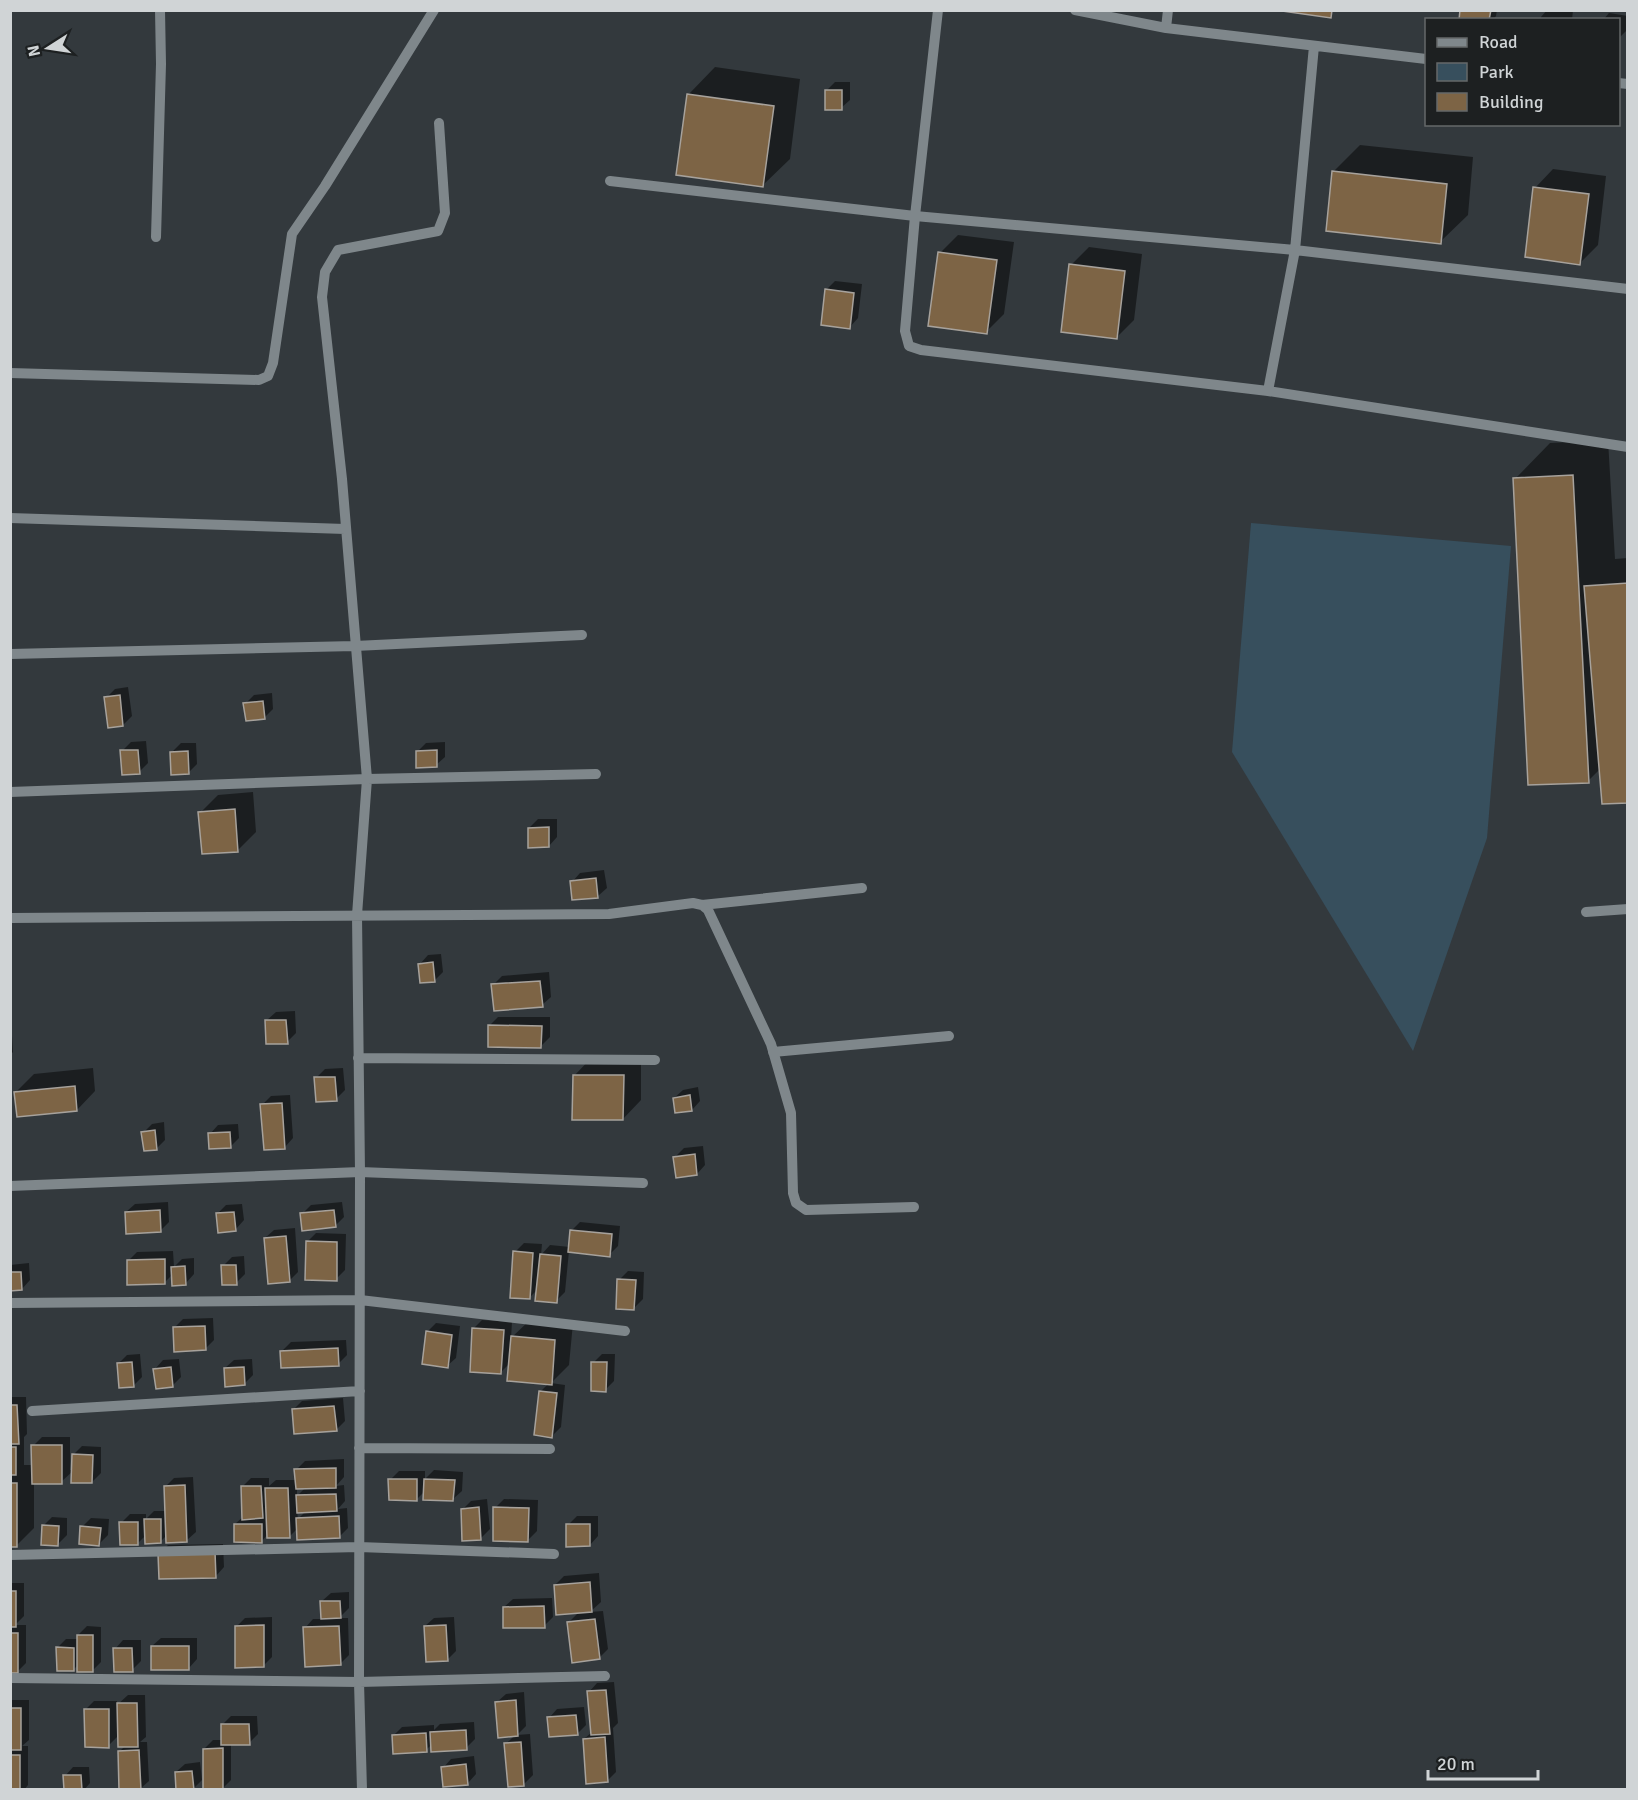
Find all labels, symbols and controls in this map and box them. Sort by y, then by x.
north arrow [18,18,78,78]
legend [1425,18,1620,126]
text: Road [1479,31,1518,53]
text: N [23,43,45,58]
text: Park [1479,61,1514,83]
text: Building [1479,91,1543,113]
scale bar [1428,1743,1538,1781]
text: 20 m [1437,1753,1475,1775]

